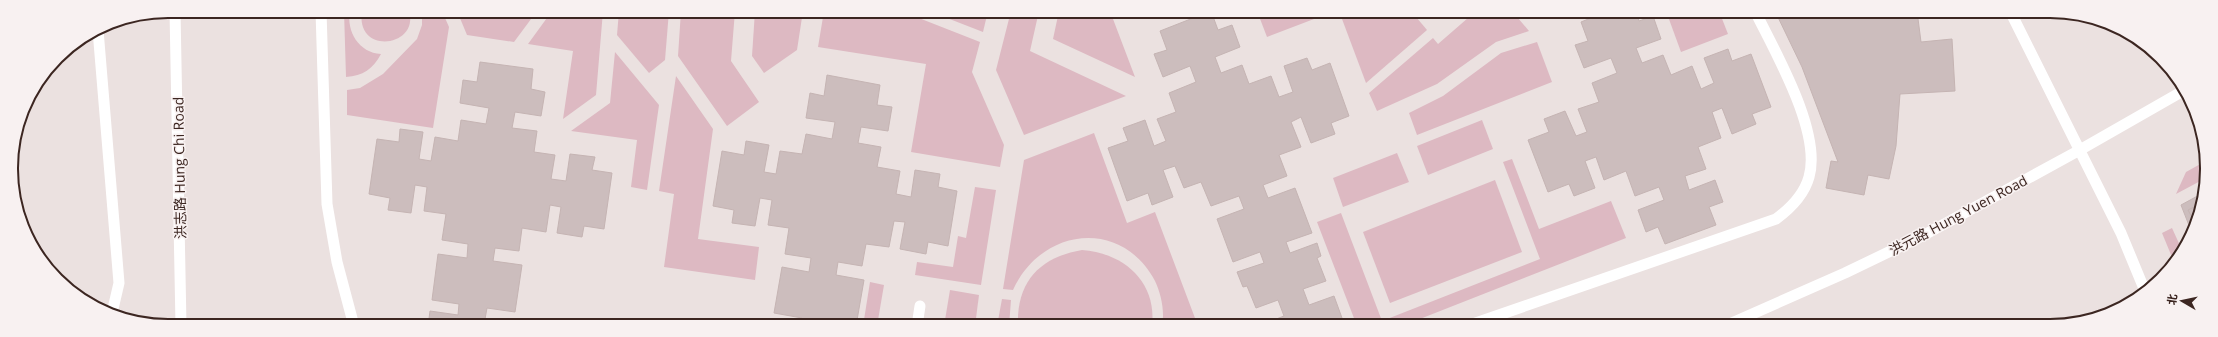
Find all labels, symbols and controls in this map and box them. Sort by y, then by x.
street label: 洪志路 Hung Chi Road [168,97,190,239]
street label: 洪元路 Hung Yuen Road [1885,170,2031,260]
north arrow [2162,281,2202,321]
text: 北 [2163,293,2180,306]

